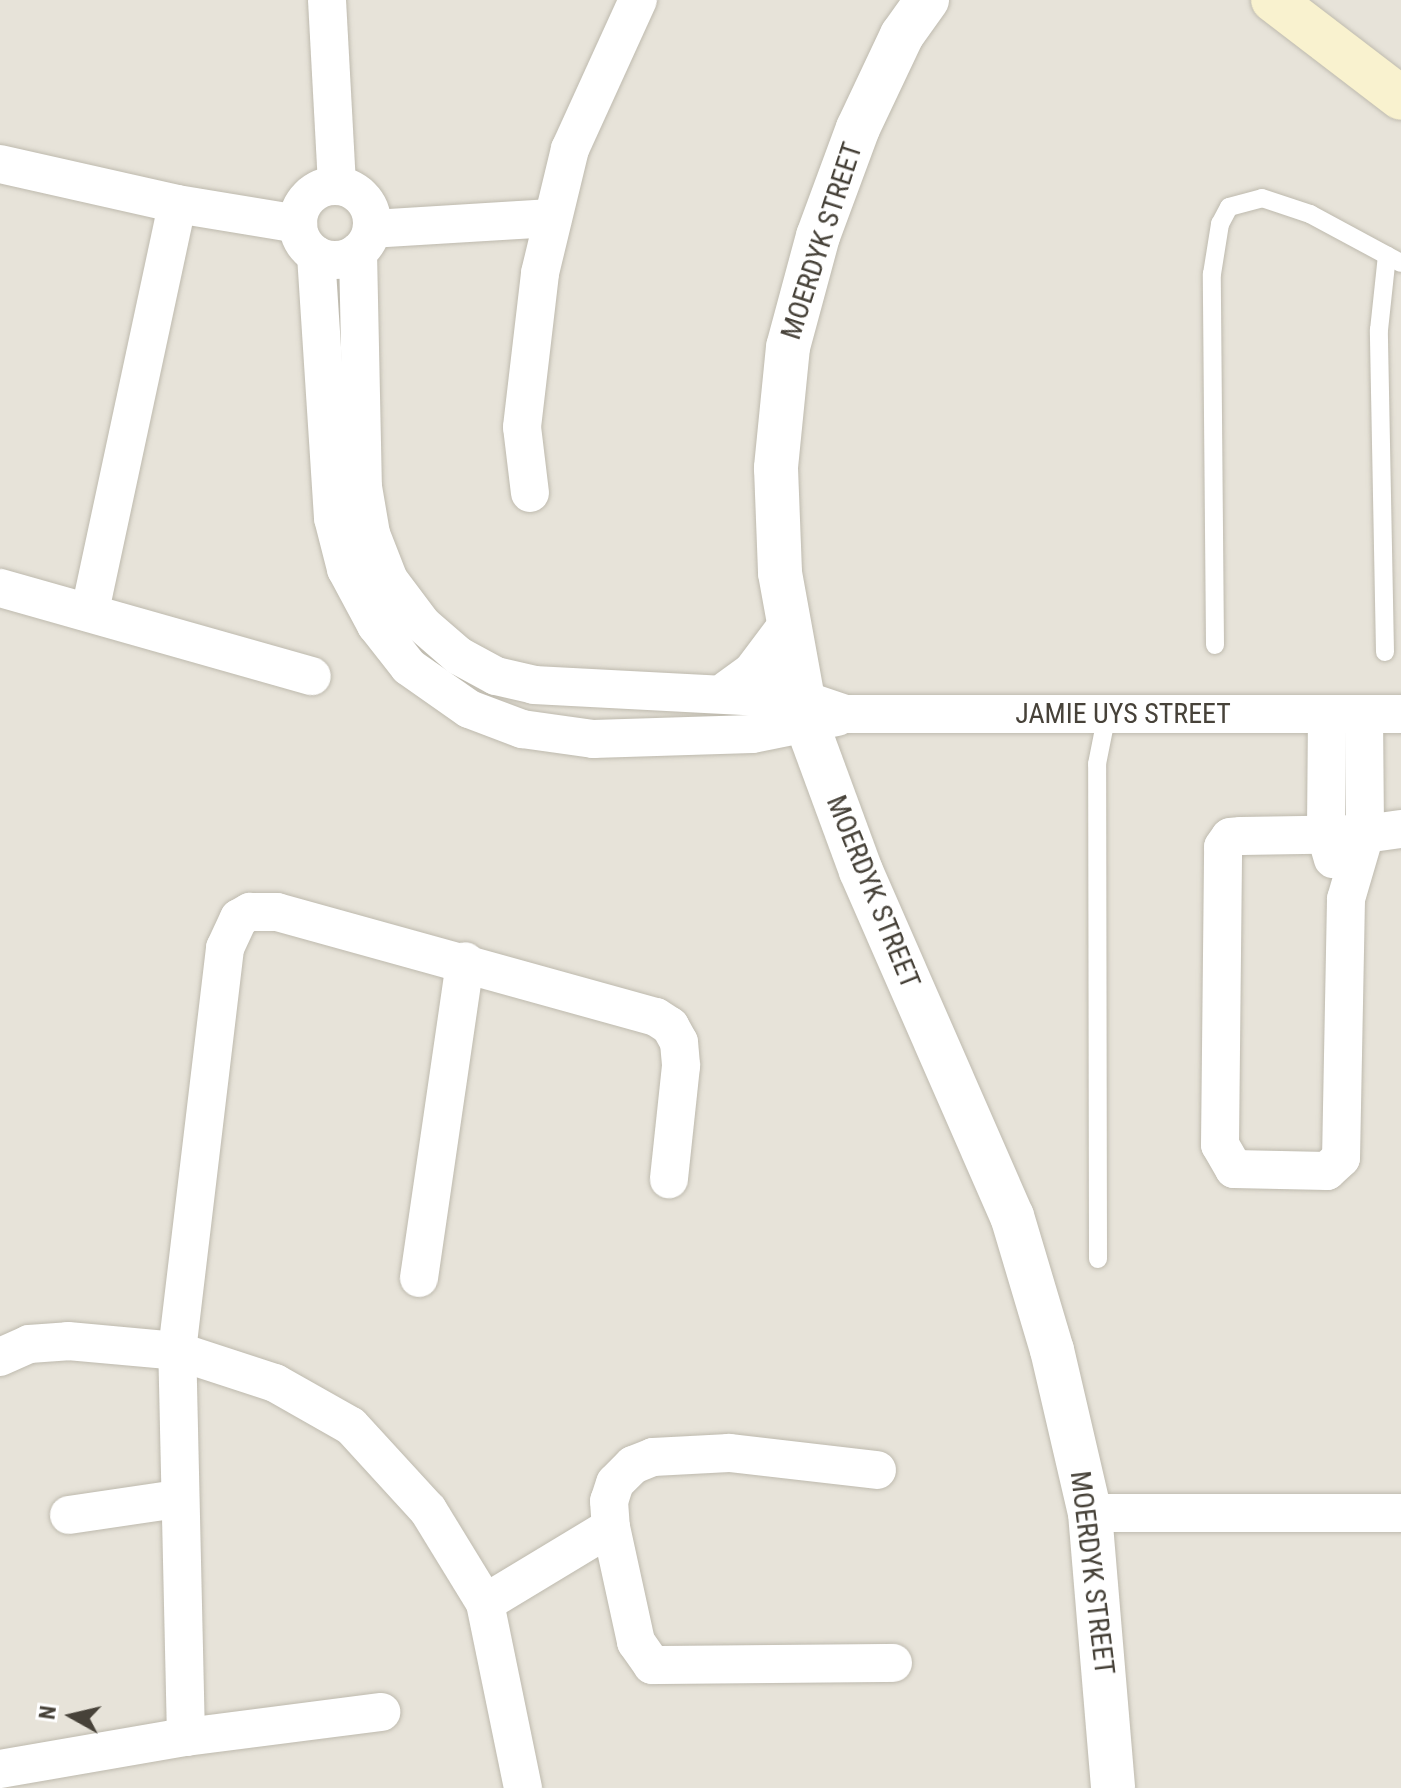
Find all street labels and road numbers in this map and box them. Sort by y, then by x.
street label: MOERDYK STREET [774,138,870,344]
street label: JAMIE UYS STREET [1015,697,1231,731]
street label: MOERDYK STREET [819,791,927,993]
street label: MOERDYK STREET [1063,1469,1121,1677]

